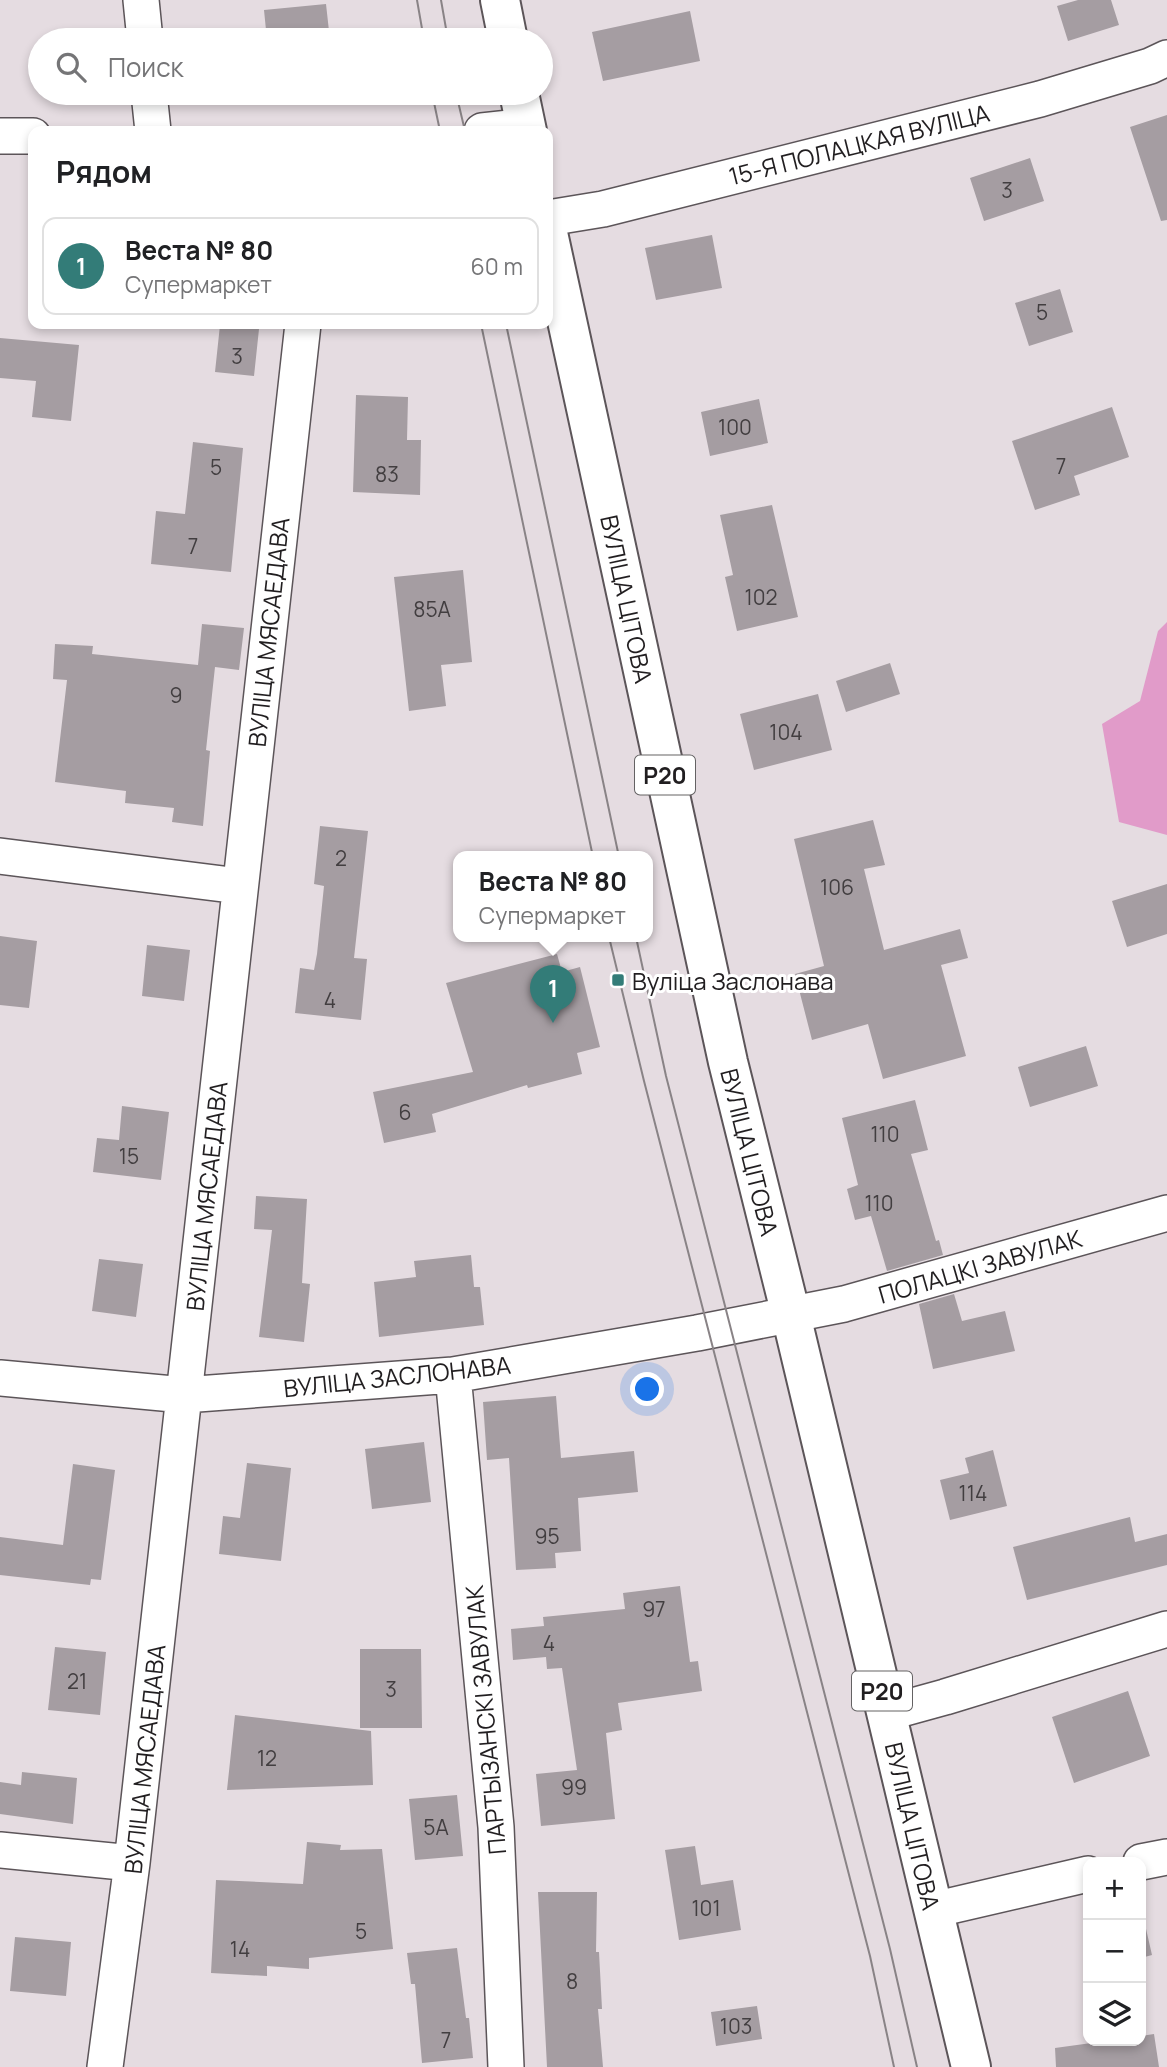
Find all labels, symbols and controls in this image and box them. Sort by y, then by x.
search box [28,28,553,105]
icon: search [52,48,90,86]
text: Поиск [108,49,183,85]
street label: 15-Я ПОЛАЦКАЯ ВУЛІЦА [725,96,993,192]
text: Рядом [56,151,152,192]
house number: 3 [1001,176,1013,204]
text: Веста № 80 [125,232,273,268]
text: 1 [76,250,86,282]
text: 60 m [471,250,523,282]
text: Супермаркет [125,268,272,300]
house number: 5 [1036,298,1048,326]
house number: 3 [231,342,243,370]
house number: 100 [718,413,752,441]
house number: 7 [1056,452,1066,480]
house number: 5 [210,453,222,481]
house number: 83 [375,460,399,488]
street label: ВУЛІЦА ЦІТОВА [593,512,661,686]
street label: ВУЛІЦА МЯСАЕДАВА [240,516,296,748]
house number: 7 [188,532,198,560]
house number: 102 [745,583,777,611]
house number: 85А [413,595,451,623]
house number: 9 [169,681,183,709]
house number: 104 [769,718,803,746]
road number: Р20 [635,755,695,794]
house number: 2 [335,844,347,872]
popup [453,851,653,942]
text: Веста № 80 [479,863,627,899]
house number: 106 [820,873,854,901]
text: Супермаркет [479,899,626,931]
place label: Вуліца Заслонава [632,964,834,997]
pin: 1 [530,965,576,1023]
marker: Вуліца Заслонава [610,972,626,988]
house number: 4 [324,986,336,1014]
street label: ВУЛІЦА ЦІТОВА [713,1065,787,1239]
street label: ВУЛІЦА МЯСАЕДАВА [178,1080,234,1312]
house number: 6 [398,1098,412,1126]
house number: 110 [870,1120,900,1148]
house number: 15 [119,1142,139,1170]
house number: 110 [864,1189,894,1217]
street label: ПОЛАЦКІ ЗАВУЛАК [874,1221,1086,1311]
street label: ВУЛІЦА ЗАСЛОНАВА [282,1348,512,1404]
your location [630,1372,664,1406]
house number: 114 [959,1479,987,1507]
house number: 95 [534,1522,560,1550]
street label: ПАРТЫЗАНСКІ ЗАВУЛАК [457,1583,513,1856]
house number: 97 [642,1595,666,1623]
house number: 4 [543,1629,555,1657]
street label: ВУЛІЦА МЯСАЕДАВА [116,1643,172,1875]
house number: 21 [67,1667,87,1695]
road number: Р20 [852,1672,912,1710]
house number: 3 [385,1675,397,1703]
street label: ВУЛІЦА ЦІТОВА [878,1739,948,1913]
house number: 12 [257,1744,277,1772]
house number: 99 [561,1773,587,1801]
house number: 5А [423,1813,449,1841]
map controls [1083,1857,1146,2046]
button: + [1083,1857,1146,1920]
house number: 101 [691,1894,721,1922]
house number: 5 [355,1917,367,1945]
button: − [1083,1920,1146,1983]
house number: 14 [230,1935,250,1963]
house number: 8 [566,1967,578,1995]
button: layers [1083,1983,1146,2046]
house number: 103 [720,2012,752,2040]
house number: 7 [441,2026,451,2054]

